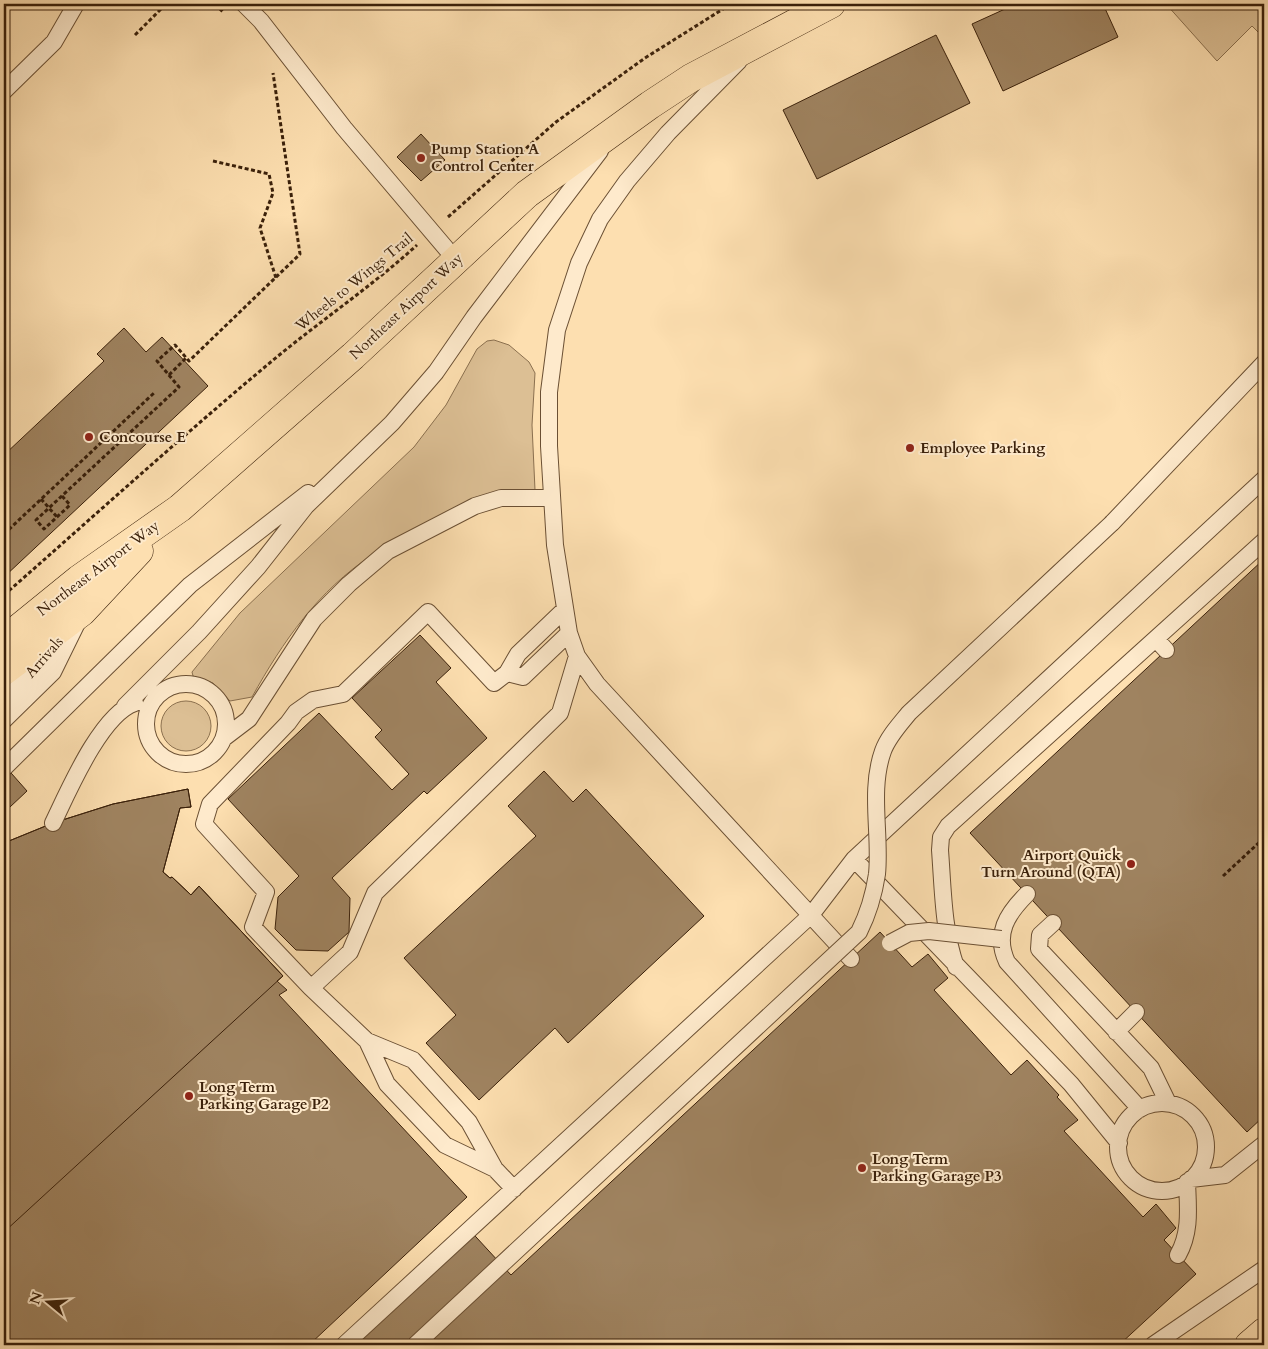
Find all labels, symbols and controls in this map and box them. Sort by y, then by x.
place label: Pump Station A Control Center [431,139,540,176]
marker: Pump Station A Control Center [415,152,427,164]
street label: Wheels to Wings Trail [290,228,417,336]
street label: Northeast Airport Way [345,248,467,364]
place label: Concourse E [99,427,186,447]
marker: Concourse E [83,431,95,443]
place label: Employee Parking [920,438,1045,458]
marker: Employee Parking [904,442,916,454]
street label: Northeast Airport Way [33,515,163,621]
street label: Arrivals [20,632,68,682]
place label: Airport Quick Turn Around (QTA) [981,845,1122,882]
marker: Airport Quick Turn Around (QTA) [1125,858,1137,870]
place label: Long Term Parking Garage P2 [199,1077,329,1114]
marker: Long Term Parking Garage P2 [183,1090,195,1102]
place label: Long Term Parking Garage P3 [872,1149,1002,1186]
marker: Long Term Parking Garage P3 [856,1162,868,1174]
north arrow [22,1276,72,1326]
text: N [25,1289,47,1307]

